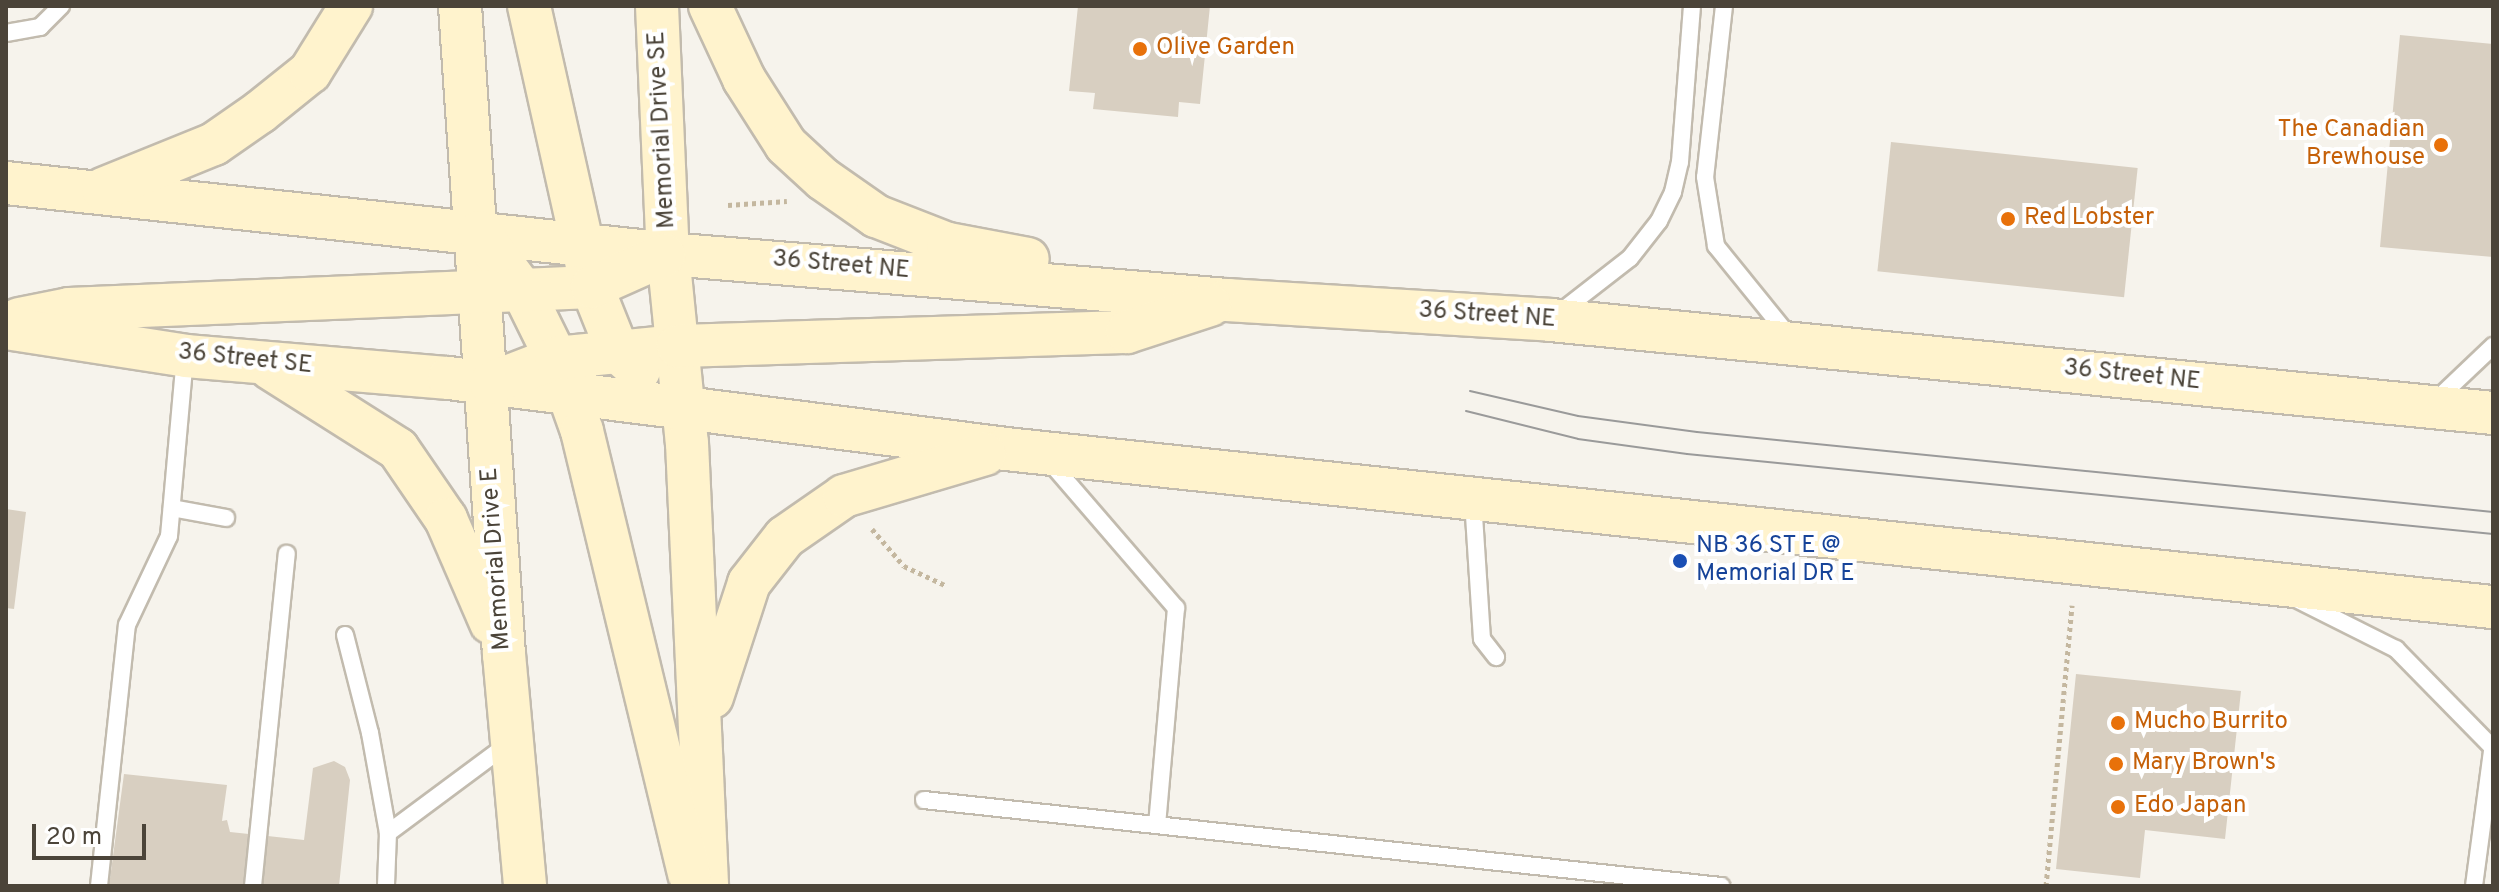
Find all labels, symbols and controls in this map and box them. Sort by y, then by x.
street label: Memorial Drive SE [643,31,683,229]
place label: Olive Garden [1156,35,1295,63]
marker: Olive Garden [1131,40,1149,58]
place label: The Canadian Brewhouse [2277,117,2425,173]
marker: The Canadian Brewhouse [2432,136,2450,154]
place label: Red Lobster [2024,205,2154,233]
marker: Red Lobster [1999,210,2017,228]
street label: 36 Street NE [771,246,911,286]
street label: 36 Street NE [1417,297,1557,335]
street label: 36 Street SE [176,339,314,381]
street label: 36 Street NE [2062,354,2202,398]
street label: Memorial Drive E [476,467,518,651]
place label: NB 36 ST E @ Memorial DR E [1696,533,1855,589]
marker: NB 36 ST E @ Memorial DR E [1671,552,1689,570]
place label: Mucho Burrito [2134,709,2288,737]
marker: Mucho Burrito [2109,714,2127,732]
place label: Mary Brown's [2132,750,2276,778]
marker: Mary Brown's [2107,755,2125,773]
place label: Edo Japan [2134,793,2246,821]
marker: Edo Japan [2109,798,2127,816]
scale bar [36,808,150,858]
text: 20 m [46,823,102,853]

